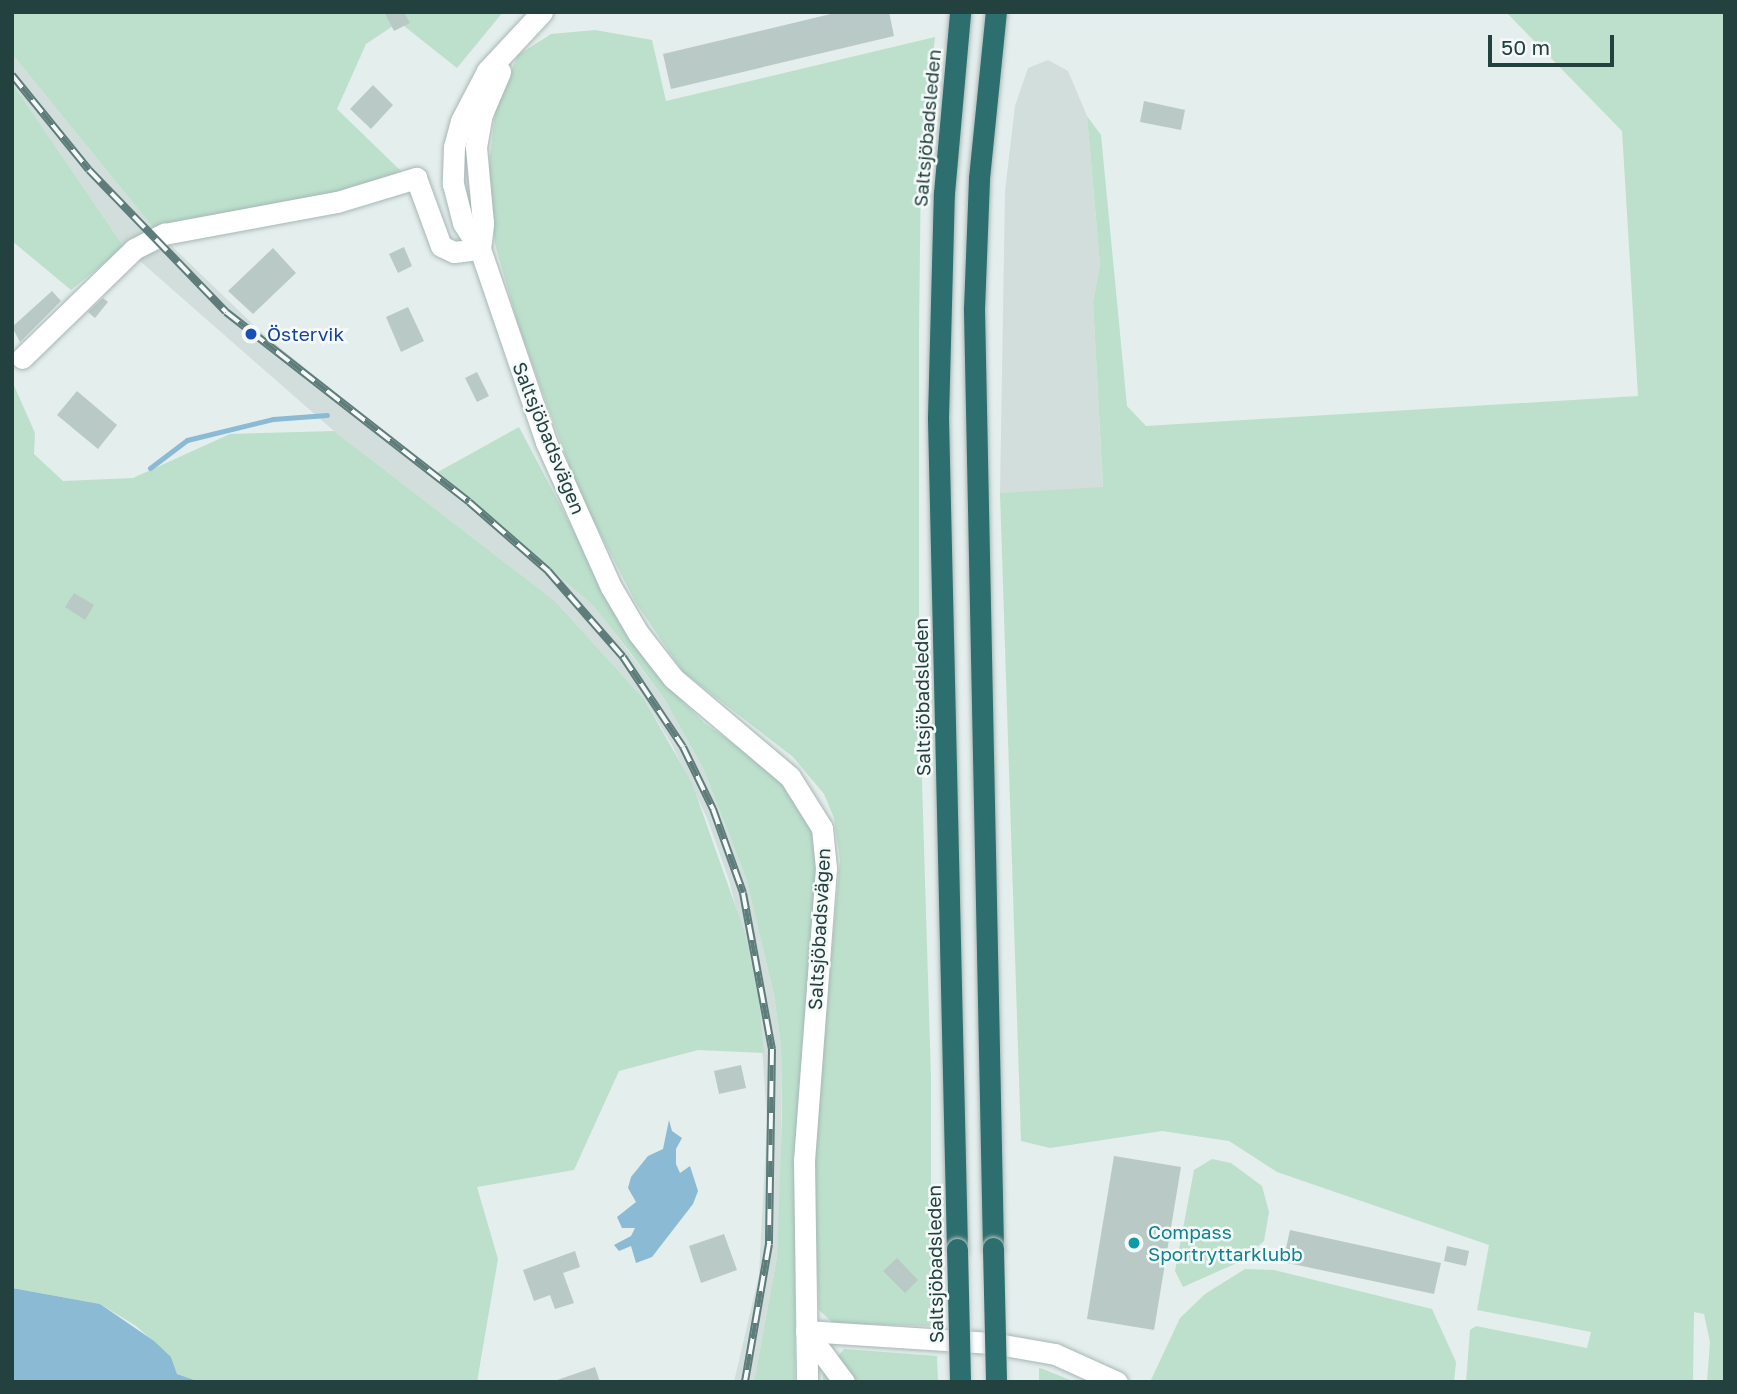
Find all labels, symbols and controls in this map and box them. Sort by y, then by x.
scale bar [1492,21,1618,65]
text: 50 m [1501,34,1550,60]
street label: Saltsjöbadsleden [909,48,945,208]
place label: Östervik [267,323,344,345]
marker: Östervik [241,324,261,344]
street label: Saltsjöbadsvägen [508,358,590,518]
street label: Saltsjöbadsleden [909,618,935,776]
street label: Saltsjöbadsvägen [803,847,835,1011]
street label: Saltsjöbadsleden [922,1185,948,1343]
place label: Compass Sportryttarklubb [1148,1221,1303,1265]
marker: Compass Sportryttarklubb [1126,1235,1142,1251]

